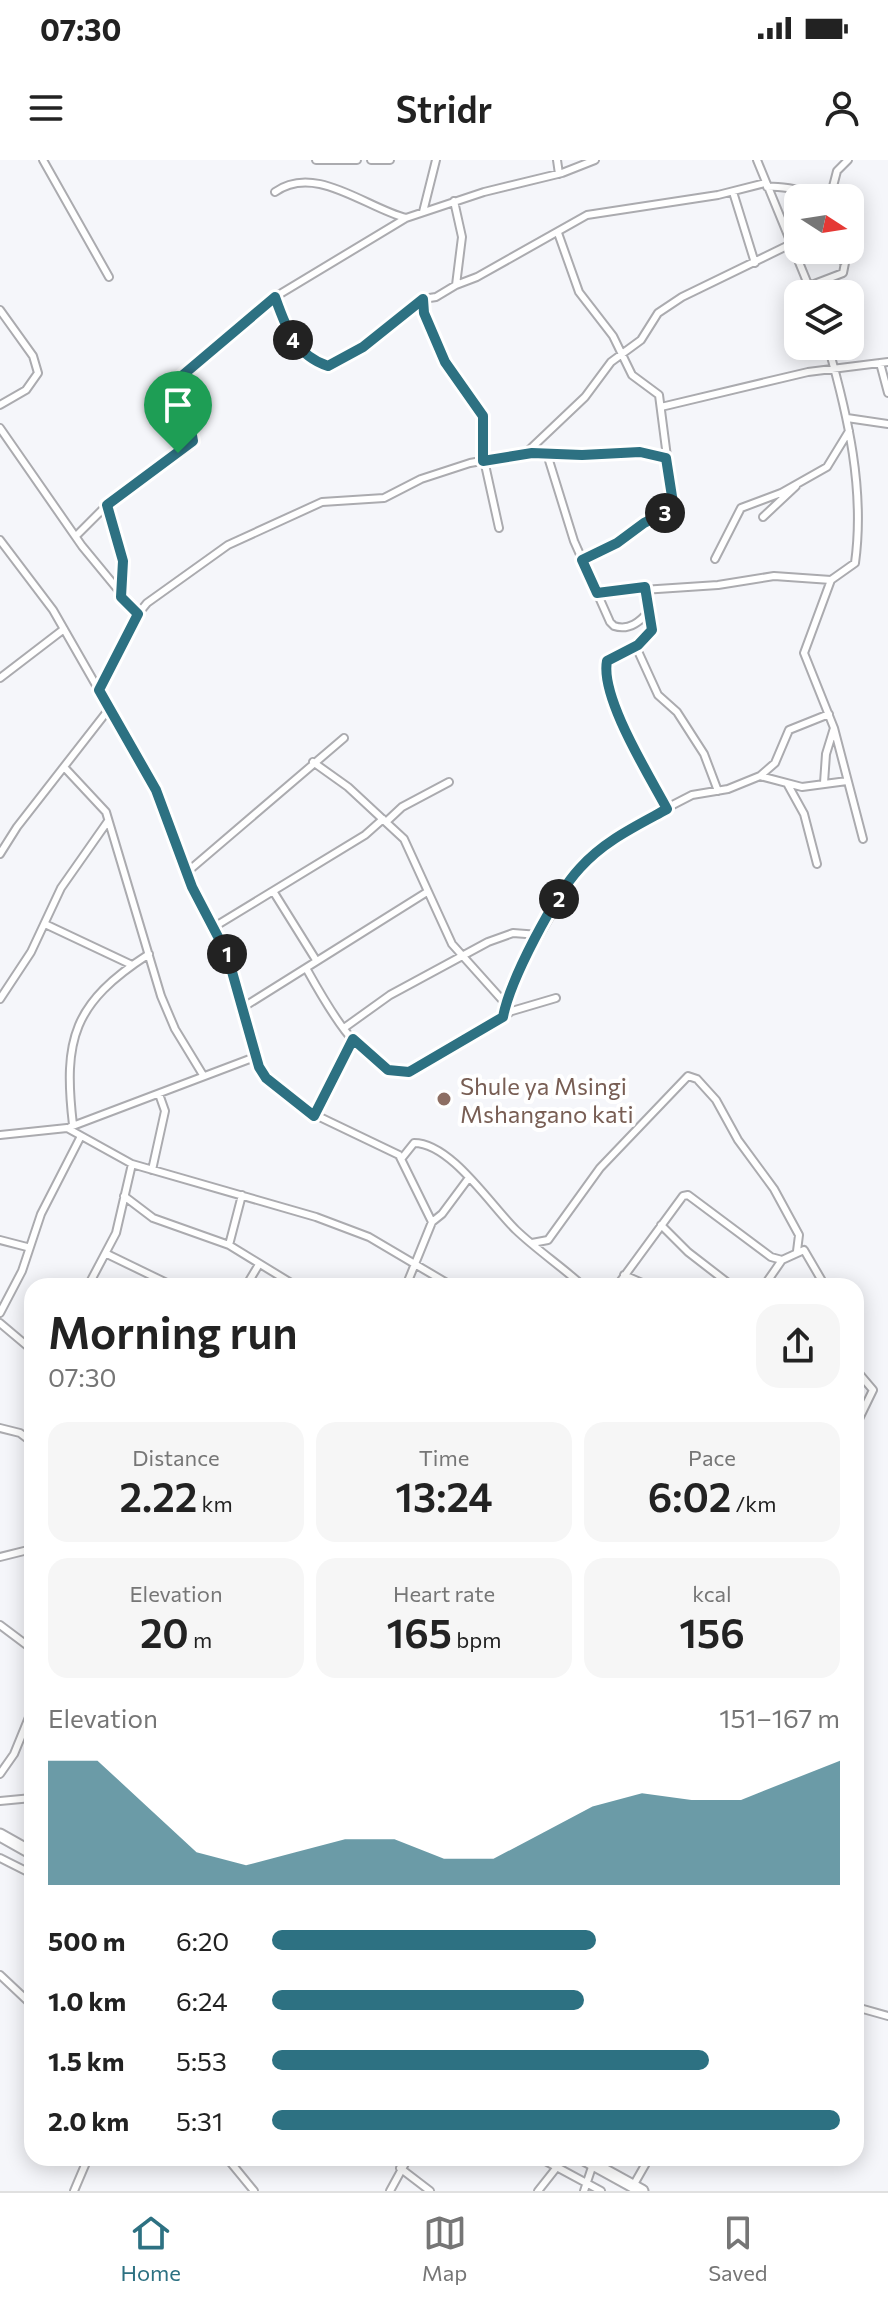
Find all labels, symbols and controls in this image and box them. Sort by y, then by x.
text: 07:30 [40,10,122,47]
icon: menu [24,86,68,130]
text: Stridr [396,86,492,130]
icon: person [820,86,864,130]
north arrow [784,184,864,264]
map controls [784,184,864,360]
button: layers [784,280,864,360]
pin: 4 [273,320,313,360]
text: 4 [286,326,300,353]
pin [144,371,212,453]
icon: arrive [156,383,200,427]
pin: 3 [645,493,685,533]
text: 3 [659,499,671,526]
pin: 2 [539,879,579,919]
text: 2 [553,885,565,912]
pin: 1 [207,934,247,974]
text: 1 [222,940,232,967]
place label: Shule ya Msingi Mshangano kati [460,1071,634,1128]
marker: Shule ya Msingi Mshangano kati [435,1090,453,1108]
text: Morning run [48,1304,298,1358]
button: share [756,1304,840,1388]
text: 07:30 [48,1361,117,1392]
text: Distance [132,1444,220,1471]
text: Time [419,1444,469,1471]
text: Pace [688,1444,736,1471]
text: 2.22 [119,1471,197,1520]
text: 13:24 [395,1471,493,1520]
text: 6:02 [648,1471,731,1520]
text: km [197,1490,233,1517]
text: /km [731,1490,776,1517]
text: Elevation [130,1580,222,1607]
text: Heart rate [393,1580,495,1607]
text: kcal [692,1580,732,1607]
text: 20 [140,1607,189,1656]
text: 165 [387,1607,452,1656]
text: 156 [679,1607,745,1656]
text: m [189,1626,212,1653]
text: bpm [452,1626,501,1653]
text: Elevation [48,1702,158,1733]
text: 151–167 m [719,1702,840,1733]
text: 500 m [48,1925,125,1956]
text: 6:20 [176,1925,229,1956]
text: 1.0 km [48,1985,126,2016]
text: 6:24 [176,1985,228,2016]
text: 1.5 km [48,2045,124,2076]
text: 5:53 [176,2045,227,2076]
text: 2.0 km [48,2105,129,2136]
text: 5:31 [176,2105,223,2136]
tab: Home [120,2211,181,2286]
tab: Map [422,2211,467,2286]
tab: Saved [708,2211,768,2286]

